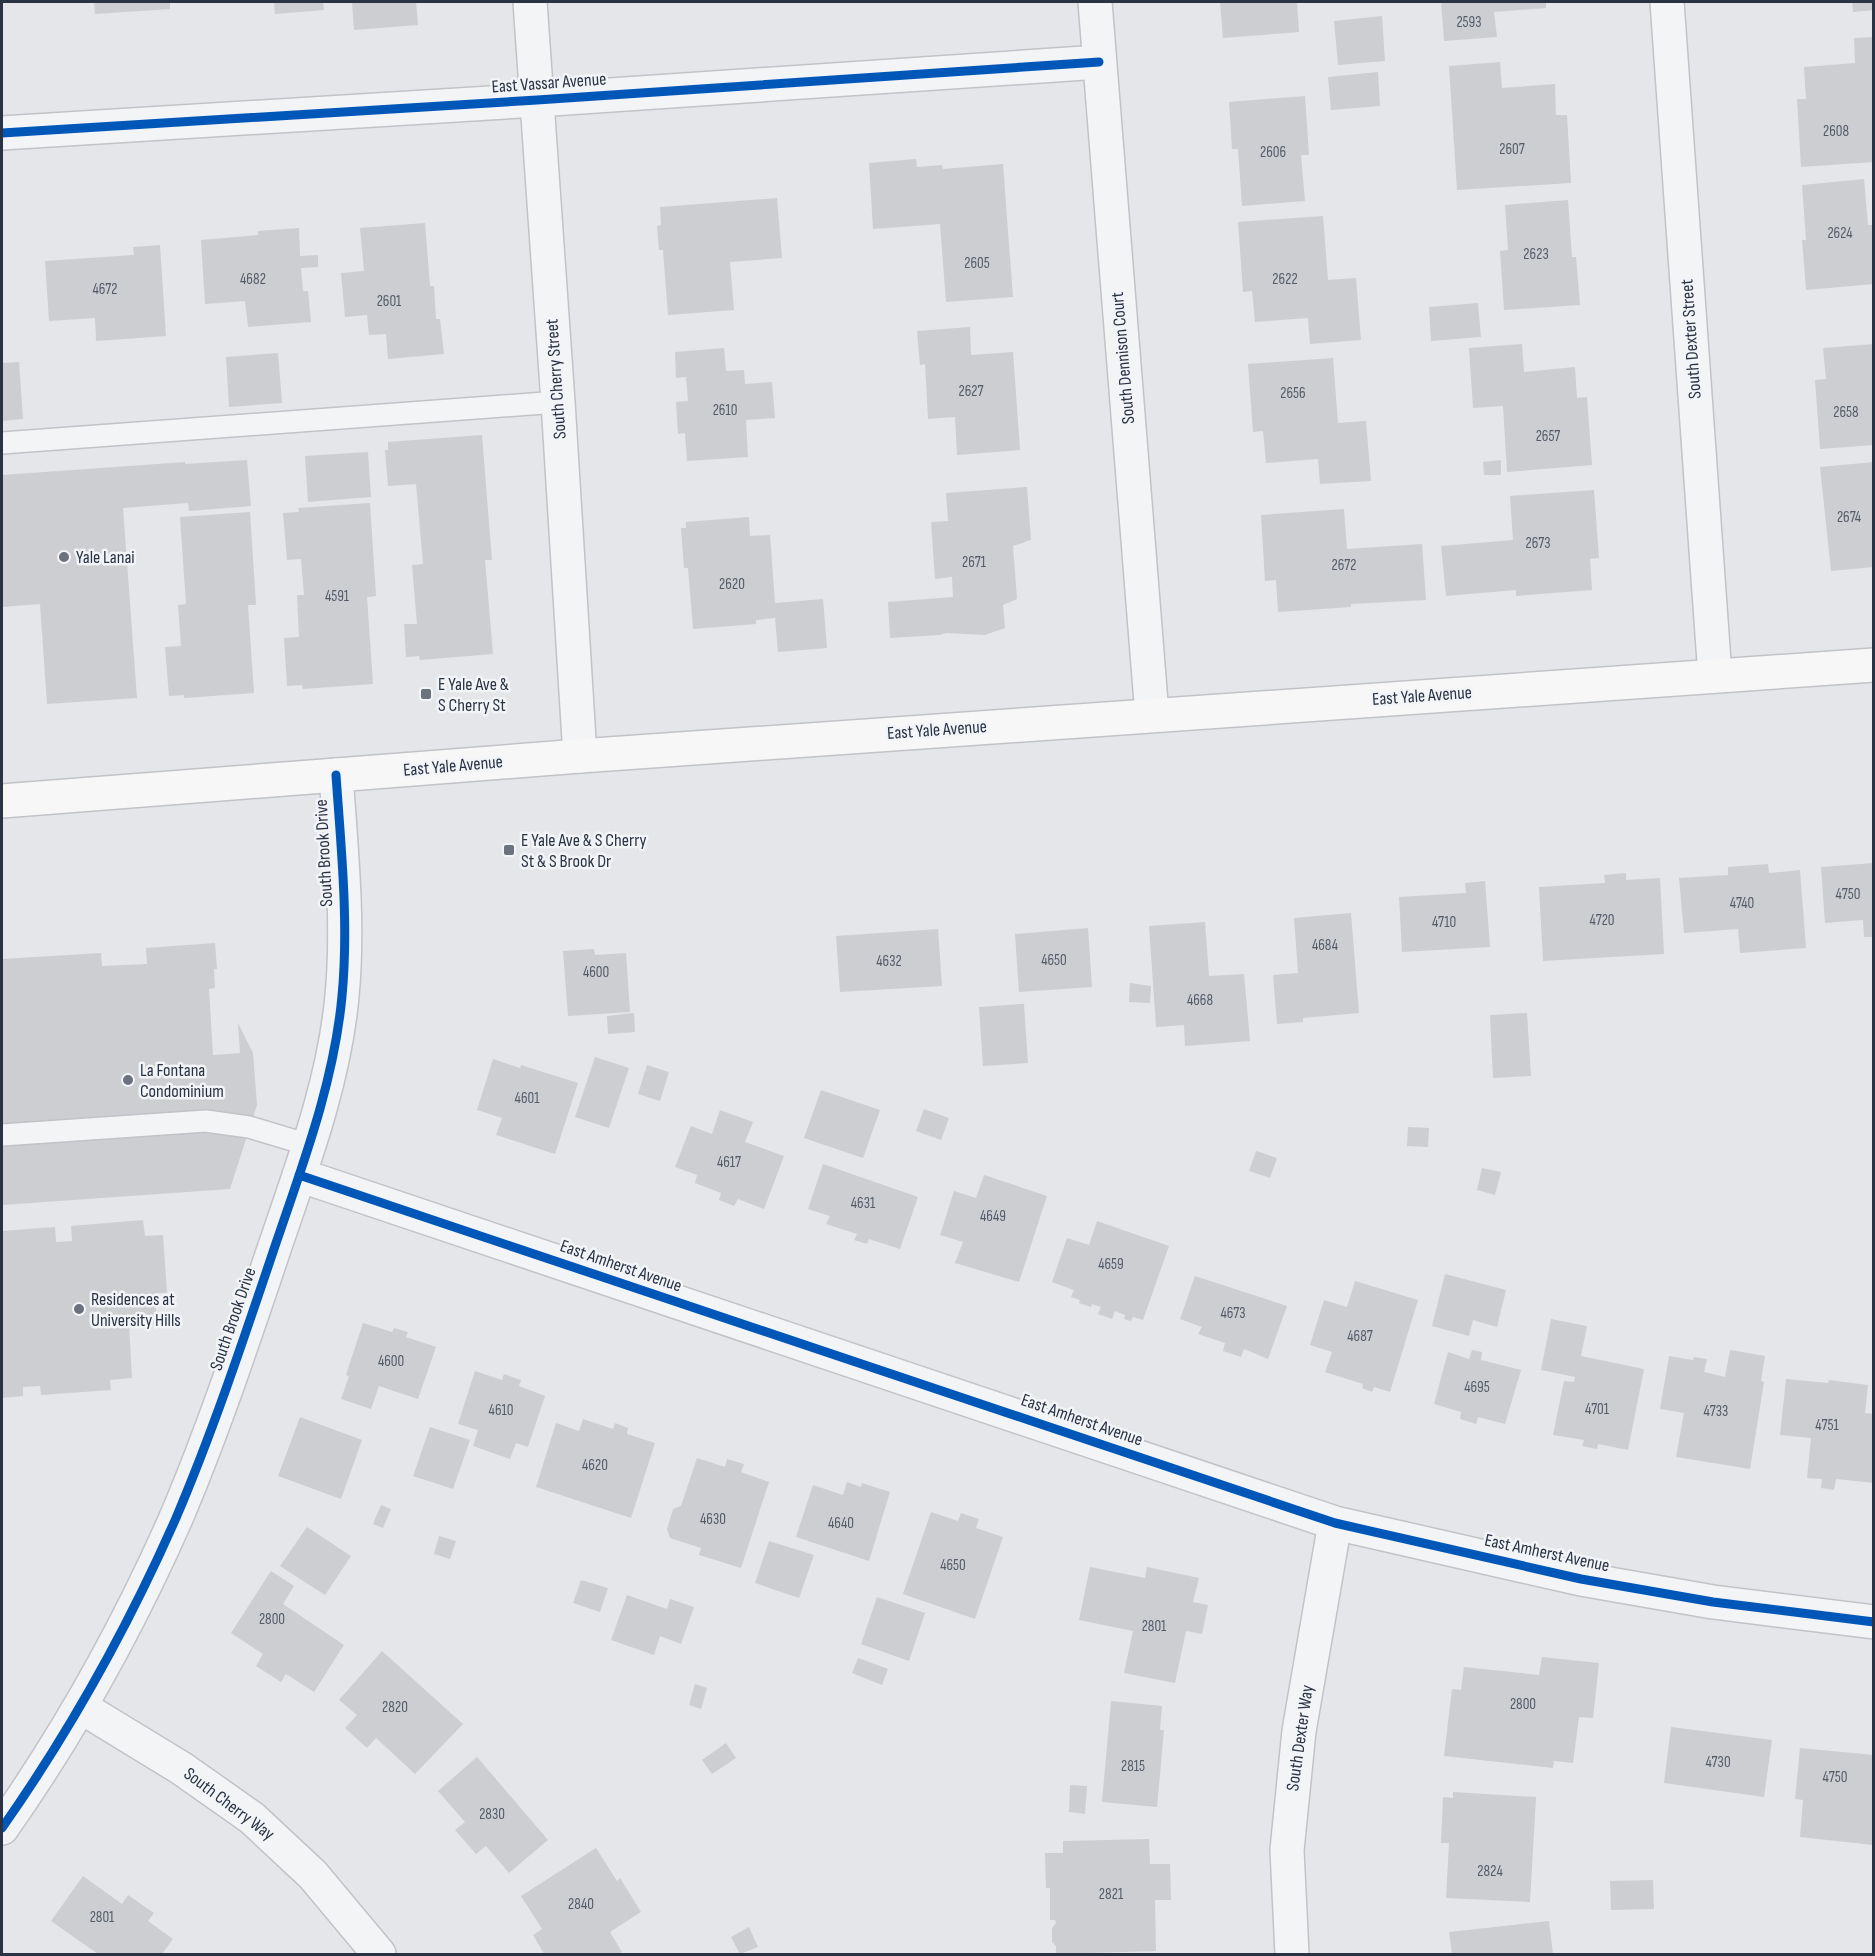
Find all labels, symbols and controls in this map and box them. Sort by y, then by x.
house number: 2593 [1456,13,1482,32]
street label: East Vassar Avenue [491,69,607,97]
house number: 2608 [1823,122,1849,141]
house number: 2607 [1499,140,1525,159]
house number: 2606 [1260,143,1286,162]
house number: 2624 [1827,224,1853,243]
house number: 2623 [1523,245,1549,264]
house number: 2605 [964,254,990,273]
house number: 4682 [240,270,266,289]
house number: 2622 [1272,270,1298,289]
street label: South Dexter Street [1676,278,1706,400]
house number: 4672 [92,280,118,299]
street label: South Dennison Court [1107,291,1139,425]
house number: 2601 [377,292,402,311]
street label: South Cherry Street [541,318,571,440]
house number: 2627 [958,382,984,401]
house number: 2656 [1280,384,1306,403]
house number: 2610 [713,401,737,420]
house number: 2658 [1833,403,1859,422]
house number: 2657 [1536,427,1560,446]
house number: 2674 [1837,508,1861,527]
house number: 2673 [1525,534,1551,553]
place label: Yale Lanai [76,547,135,568]
marker: Yale Lanai [57,550,71,564]
house number: 2671 [962,553,987,572]
house number: 2672 [1332,556,1356,575]
house number: 2620 [719,575,745,594]
house number: 4591 [325,587,350,606]
place label: E Yale Ave & S Cherry St [438,674,509,716]
street label: East Yale Avenue [1371,682,1473,710]
marker: E Yale Ave & S Cherry St [419,687,433,701]
street label: East Yale Avenue [886,716,988,744]
street label: East Yale Avenue [402,751,504,781]
street label: South Brook Drive [311,799,337,907]
place label: E Yale Ave & S Cherry St & S Brook Dr [521,830,646,872]
marker: E Yale Ave & S Cherry St & S Brook Dr [502,843,516,857]
house number: 4750 [1836,885,1860,904]
house number: 4740 [1730,894,1754,913]
house number: 4720 [1589,911,1615,930]
house number: 4710 [1432,913,1456,932]
house number: 4684 [1312,936,1338,955]
house number: 4650 [1041,951,1067,970]
house number: 4632 [876,952,902,971]
house number: 4600 [583,963,609,982]
house number: 4668 [1187,991,1213,1010]
place label: La Fontana Condominium [140,1060,224,1102]
marker: La Fontana Condominium [121,1073,135,1087]
house number: 4601 [515,1089,540,1108]
house number: 4617 [717,1153,741,1172]
house number: 4631 [851,1194,876,1213]
house number: 4649 [980,1207,1006,1226]
street label: East Amherst Avenue [557,1235,685,1297]
house number: 4659 [1098,1255,1124,1274]
street label: South Brook Drive [206,1265,260,1373]
place label: Residences at University Hills [91,1289,181,1331]
marker: Residences at University Hills [72,1302,86,1316]
house number: 4673 [1220,1304,1246,1323]
house number: 4687 [1347,1327,1373,1346]
house number: 4600 [378,1352,404,1371]
house number: 4695 [1464,1378,1490,1397]
street label: East Amherst Avenue [1018,1389,1146,1451]
house number: 4701 [1585,1400,1610,1419]
house number: 4610 [489,1401,513,1420]
house number: 4733 [1704,1402,1728,1421]
house number: 4751 [1815,1416,1839,1435]
house number: 4620 [582,1456,608,1475]
house number: 4630 [700,1510,726,1529]
house number: 4640 [828,1514,854,1533]
street label: East Amherst Avenue [1483,1530,1611,1576]
house number: 4650 [940,1556,966,1575]
house number: 2800 [259,1610,285,1629]
house number: 2801 [1142,1617,1167,1636]
street label: South Dexter Way [1282,1684,1318,1792]
house number: 2800 [1510,1695,1536,1714]
house number: 2820 [382,1698,408,1717]
house number: 4730 [1705,1753,1731,1772]
house number: 2815 [1121,1757,1145,1776]
street label: South Cherry Way [180,1763,278,1845]
house number: 4750 [1823,1768,1847,1787]
house number: 2830 [479,1805,505,1824]
house number: 2824 [1477,1862,1503,1881]
house number: 2821 [1099,1885,1124,1904]
house number: 2840 [568,1895,594,1914]
house number: 2801 [90,1908,115,1927]

